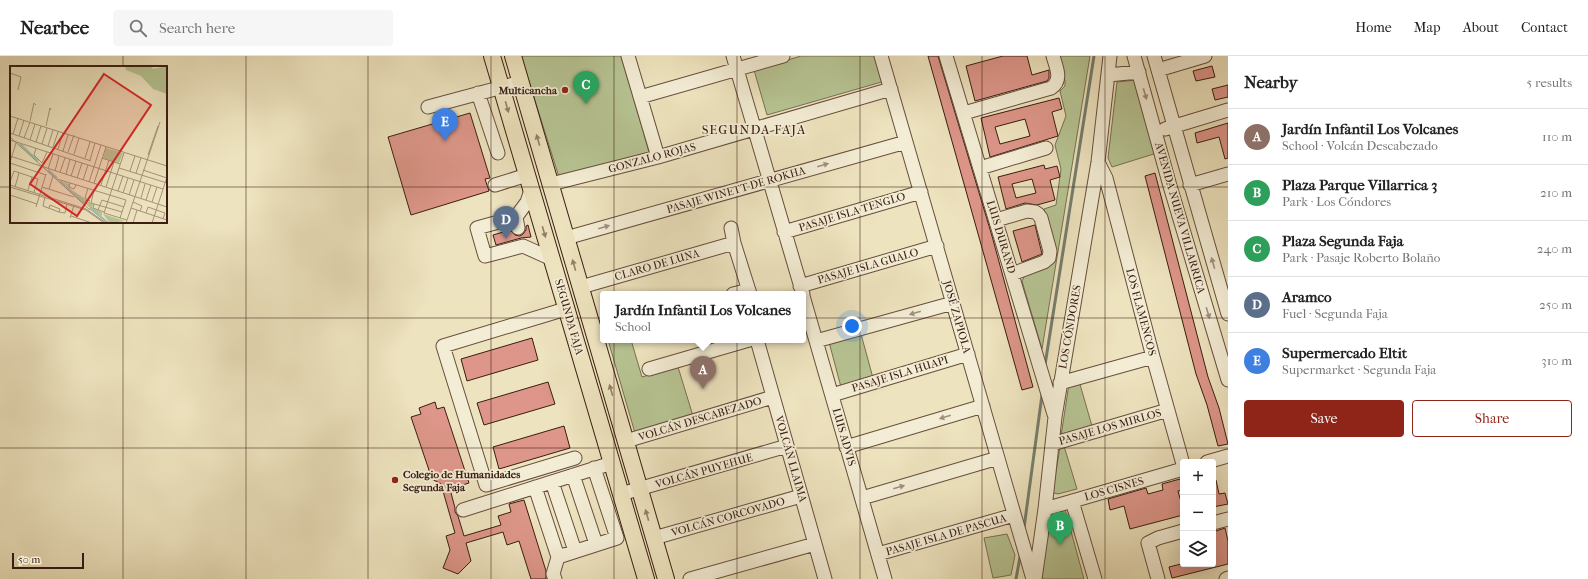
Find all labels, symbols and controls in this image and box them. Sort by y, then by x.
search box [113,10,393,46]
text: Nearbee [20,17,89,39]
icon: search [127,17,149,39]
text: Search here [159,19,235,37]
text: Home [1355,19,1392,36]
text: Map [1414,19,1441,36]
text: About [1463,19,1499,36]
text: Contact [1521,19,1568,36]
inset map [10,66,167,223]
pin: C [573,71,599,104]
text: Nearby [1244,72,1298,92]
text: 5 results [1527,75,1572,90]
place label: Multicancha [497,84,558,97]
marker: Multicancha [560,85,570,95]
one-way arrow [1142,88,1148,100]
one-way arrow [504,101,510,113]
pin: E [432,108,458,141]
text: Jardín Infantil Los Volcanes [1282,120,1458,138]
district label: SEGUNDA FAJA [702,122,806,137]
text: A [1253,129,1261,144]
text: 110 m [1542,129,1572,144]
one-way arrow [535,134,541,146]
text: School · Volcán Descabezado [1282,138,1438,153]
street label: GONZALO ROJAS [607,140,697,176]
street label: AVENIDA NUEVA VILLARRICA [1152,140,1208,296]
one-way arrow [818,162,830,168]
street label: PASAJE WINETT DE ROKHA [665,164,808,216]
text: Plaza Parque Villarrica 3 [1282,176,1437,194]
text: B [1253,185,1261,200]
text: 210 m [1540,185,1572,200]
street label: PASAJE ISLA TENGLO [797,189,907,234]
text: Park · Los Cóndores [1282,194,1391,209]
street label: LUIS DURAND [984,199,1018,275]
pin: D [493,206,519,239]
one-way arrow [598,224,610,230]
one-way arrow [541,226,547,238]
text: Plaza Segunda Faja [1282,232,1403,250]
text: C [1253,241,1261,256]
text: 240 m [1537,241,1572,256]
street label: PASAJE ISLA GUALO [816,245,920,287]
street label: CLARO DE LUNA [613,246,702,283]
text: Park · Pasaje Roberto Bolaño [1282,250,1440,265]
one-way arrow [1210,257,1216,269]
one-way arrow [571,259,577,271]
street label: LOS FLAMENCOS [1123,267,1159,357]
street label: SEGUNDA FAJA [552,277,586,357]
street label: JOSÉ ZAPIOLA [940,278,974,356]
street label: LOS CÓNDORES [1056,284,1084,370]
text: Aramco [1282,288,1332,306]
popup [600,291,806,343]
text: D [1252,297,1262,312]
text: 250 m [1539,297,1572,312]
text: Jardín Infantil Los Volcanes [615,301,791,319]
text: Fuel · Segunda Faja [1282,306,1388,321]
one-way arrow [1205,307,1211,319]
one-way arrow [909,310,921,316]
your location [842,316,862,336]
text: School [615,319,651,334]
text: Supermercado Eltit [1282,344,1407,362]
street label: PASAJE ISLA HUAPI [850,353,951,395]
text: E [1253,353,1261,368]
text: 310 m [1541,353,1572,368]
pin: A [690,356,716,389]
text: Supermarket · Segunda Faja [1282,362,1436,377]
one-way arrow [608,384,614,396]
street label: VOLCÁN DESCABEZADO [636,394,763,444]
button: Save [1244,400,1404,437]
button: Share [1412,400,1572,437]
street label: LUIS ADVIS [830,406,859,468]
street label: PASAJE LOS MIRLOS [1057,406,1163,448]
street label: VOLCÁN LLAIMA [772,413,810,505]
one-way arrow [939,414,951,420]
street label: VOLCÁN PUYEHUE [653,451,754,491]
map controls [1180,459,1216,567]
button: + [1180,459,1216,495]
place label: Colegio de Humanidades Segunda Faja [403,468,520,494]
street label: LOS CISNES [1083,474,1146,504]
marker: Colegio de Humanidades Segunda Faja [390,475,400,485]
one-way arrow [893,484,905,490]
street label: VOLCÁN CORCOVADO [669,494,787,540]
button: − [1180,495,1216,531]
one-way arrow [644,508,650,520]
street label: PASAJE ISLA DE PASCUA [884,511,1009,558]
pin: B [1047,512,1073,545]
button: layers [1180,531,1216,567]
scale bar [12,551,84,570]
text: 50 m [18,553,40,566]

